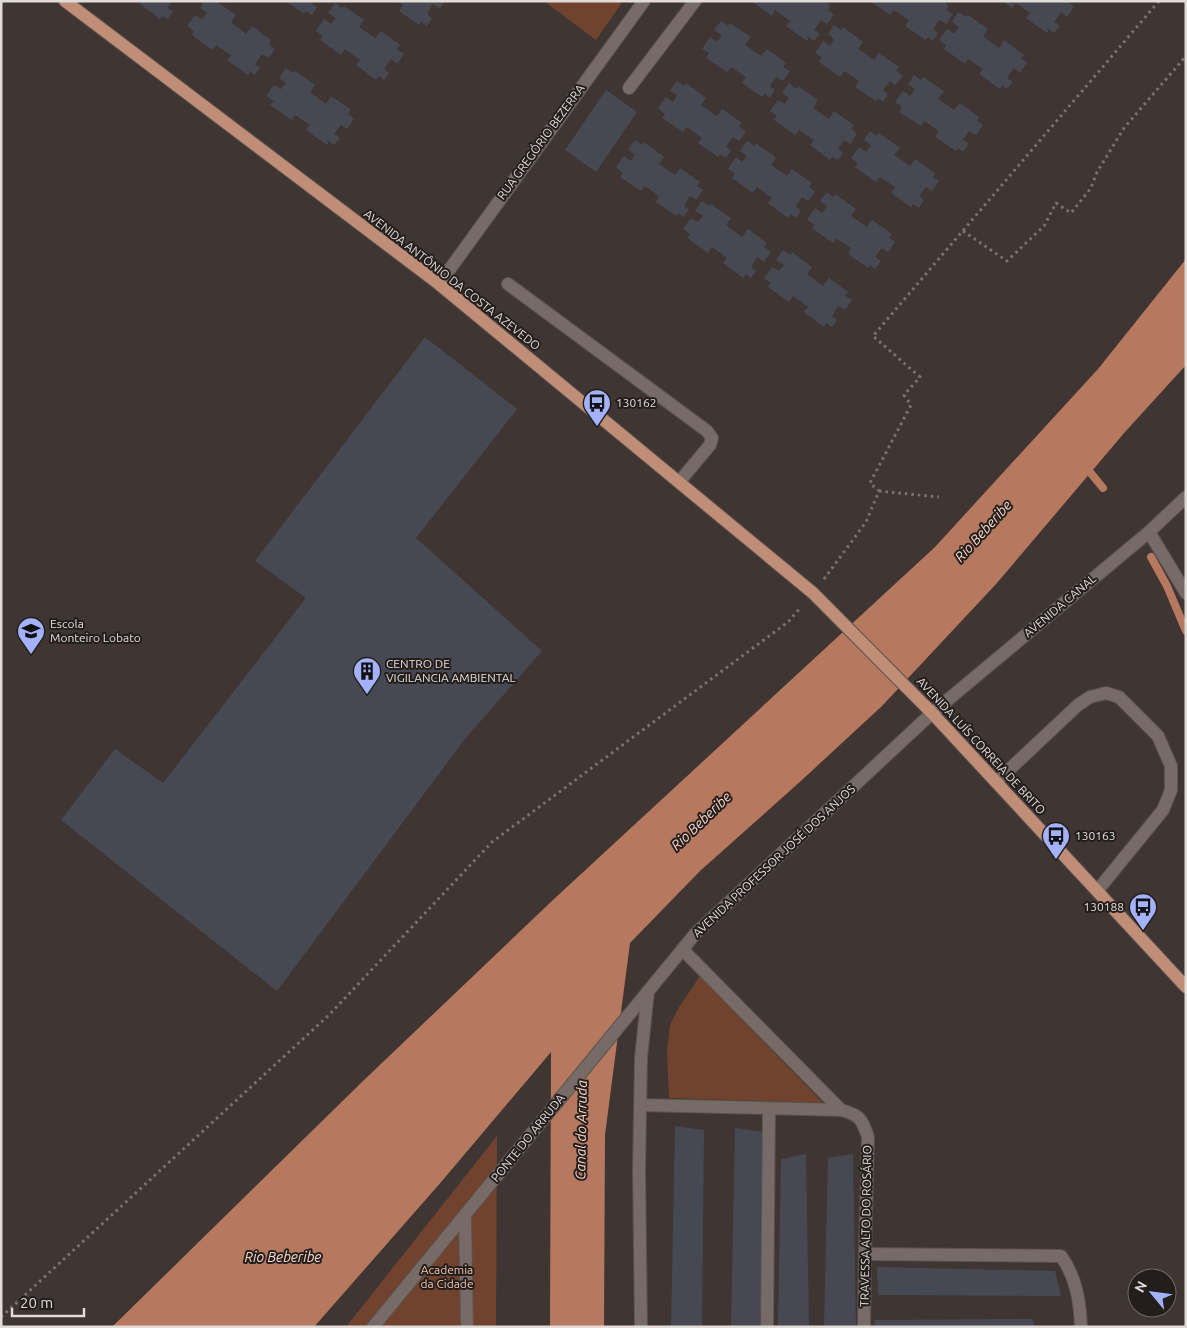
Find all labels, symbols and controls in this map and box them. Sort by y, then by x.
street label: RUA GREGÓRIO BEZERRA [494,81,587,202]
street label: AVENIDA ANTÔNIO DA COSTA AZEVEDO [362,207,543,352]
bus stop icon: 130162 [582,388,612,427]
place label: 130162 [616,396,657,409]
water label: Rio Beberibe [951,497,1015,565]
street label: AVENIDA CANAL [1021,572,1098,640]
school or university icon: Escola Monteiro Lobato [16,616,46,655]
place label: Escola Monteiro Lobato [50,617,141,644]
building icon: CENTRO DE VIGILANCIA AMBIENTAL [352,656,382,695]
place label: CENTRO DE VIGILANCIA AMBIENTAL [386,657,516,684]
street label: AVENIDA LUÍS CORREIA DE BRITO [914,675,1048,817]
street label: AVENIDA PROFESSOR JOSÉ DOS ANJOS [690,782,857,939]
water label: Rio Beberibe [668,789,734,853]
bus stop icon: 130163 [1041,821,1071,860]
place label: 130163 [1075,829,1116,842]
bus stop icon: 130188 [1128,892,1158,931]
place label: 130188 [1083,900,1124,913]
water label: Canal do Arruda [572,1080,590,1180]
street label: PONTE DO ARRUDA [488,1091,567,1184]
street label: TRAVESSA ALTO DO ROSÁRIO [858,1145,873,1307]
water label: Rio Beberibe [245,1249,321,1265]
park label: Academia da Cidade [420,1263,474,1290]
north arrow [1127,1268,1177,1318]
text: N [1131,1278,1150,1295]
scale bar [12,1286,85,1318]
text: 20 m [20,1294,53,1311]

